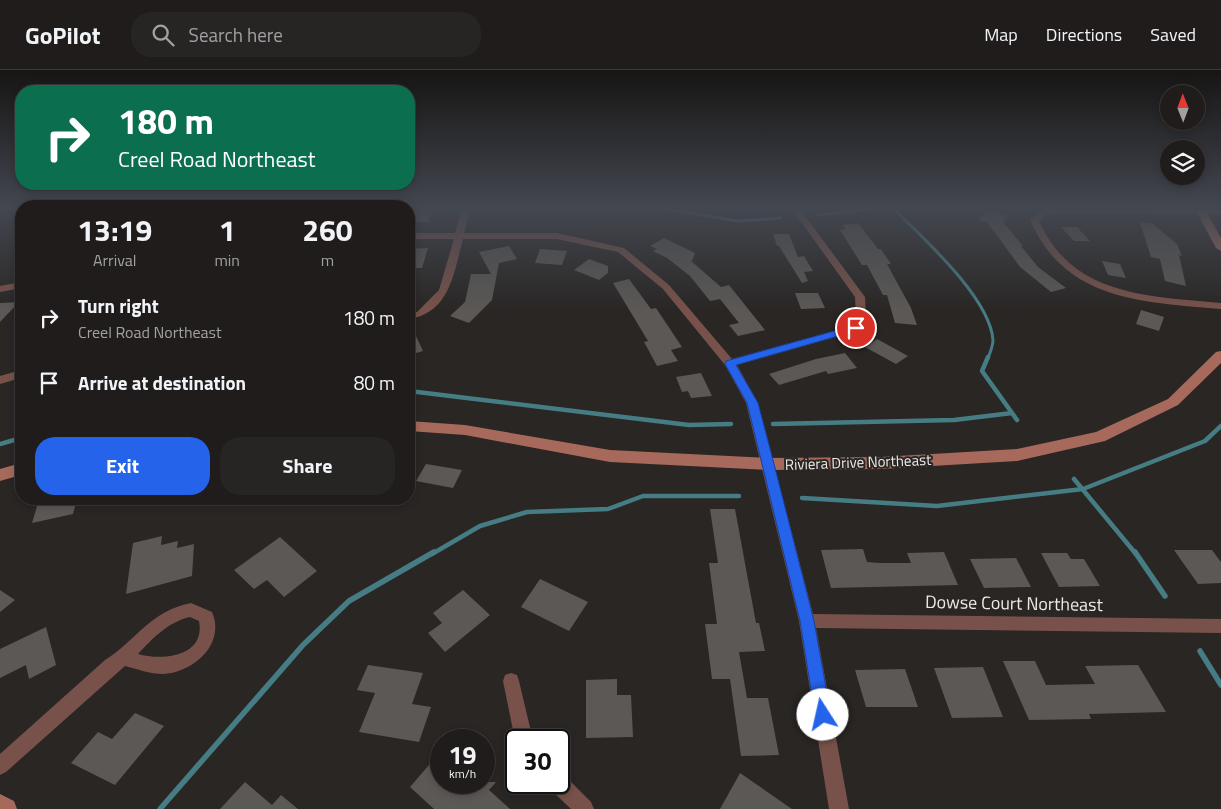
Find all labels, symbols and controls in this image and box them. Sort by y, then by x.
search box [131,12,481,57]
text: GoPilot [25,17,101,53]
text: Search here [189,20,283,49]
icon: search [149,21,177,49]
text: Map [984,21,1018,48]
text: Directions [1046,21,1122,48]
text: Saved [1150,21,1196,48]
north arrow [1160,85,1205,130]
map controls [1160,85,1205,185]
text: 180 m [118,94,214,148]
icon: right [35,105,100,170]
button: layers [1160,140,1205,185]
text: Creel Road Northeast [118,142,316,176]
text: 13:19 [77,207,152,253]
text: 1 [219,207,236,253]
text: 260 [302,207,353,253]
text: Arrival [93,248,136,272]
text: min [214,248,240,272]
text: m [321,248,334,272]
text: Turn right [78,291,159,320]
text: 180 m [343,303,395,332]
icon: right [35,304,63,332]
pin [835,307,877,349]
icon: arrive [842,314,870,342]
text: Creel Road Northeast [78,320,222,344]
text: Arrive at destination [78,368,246,397]
text: 80 m [354,368,395,397]
icon: arrive [35,369,63,397]
button: Exit [35,437,210,495]
button: Share [220,437,395,495]
street label: Riviera Drive Northeast [784,448,932,476]
street label: Dowse Court Northeast [925,588,1104,618]
position arrow [796,688,848,740]
speed limit sign: 30 [505,729,570,794]
text: 19 [448,736,477,774]
text: km/h [449,764,476,783]

